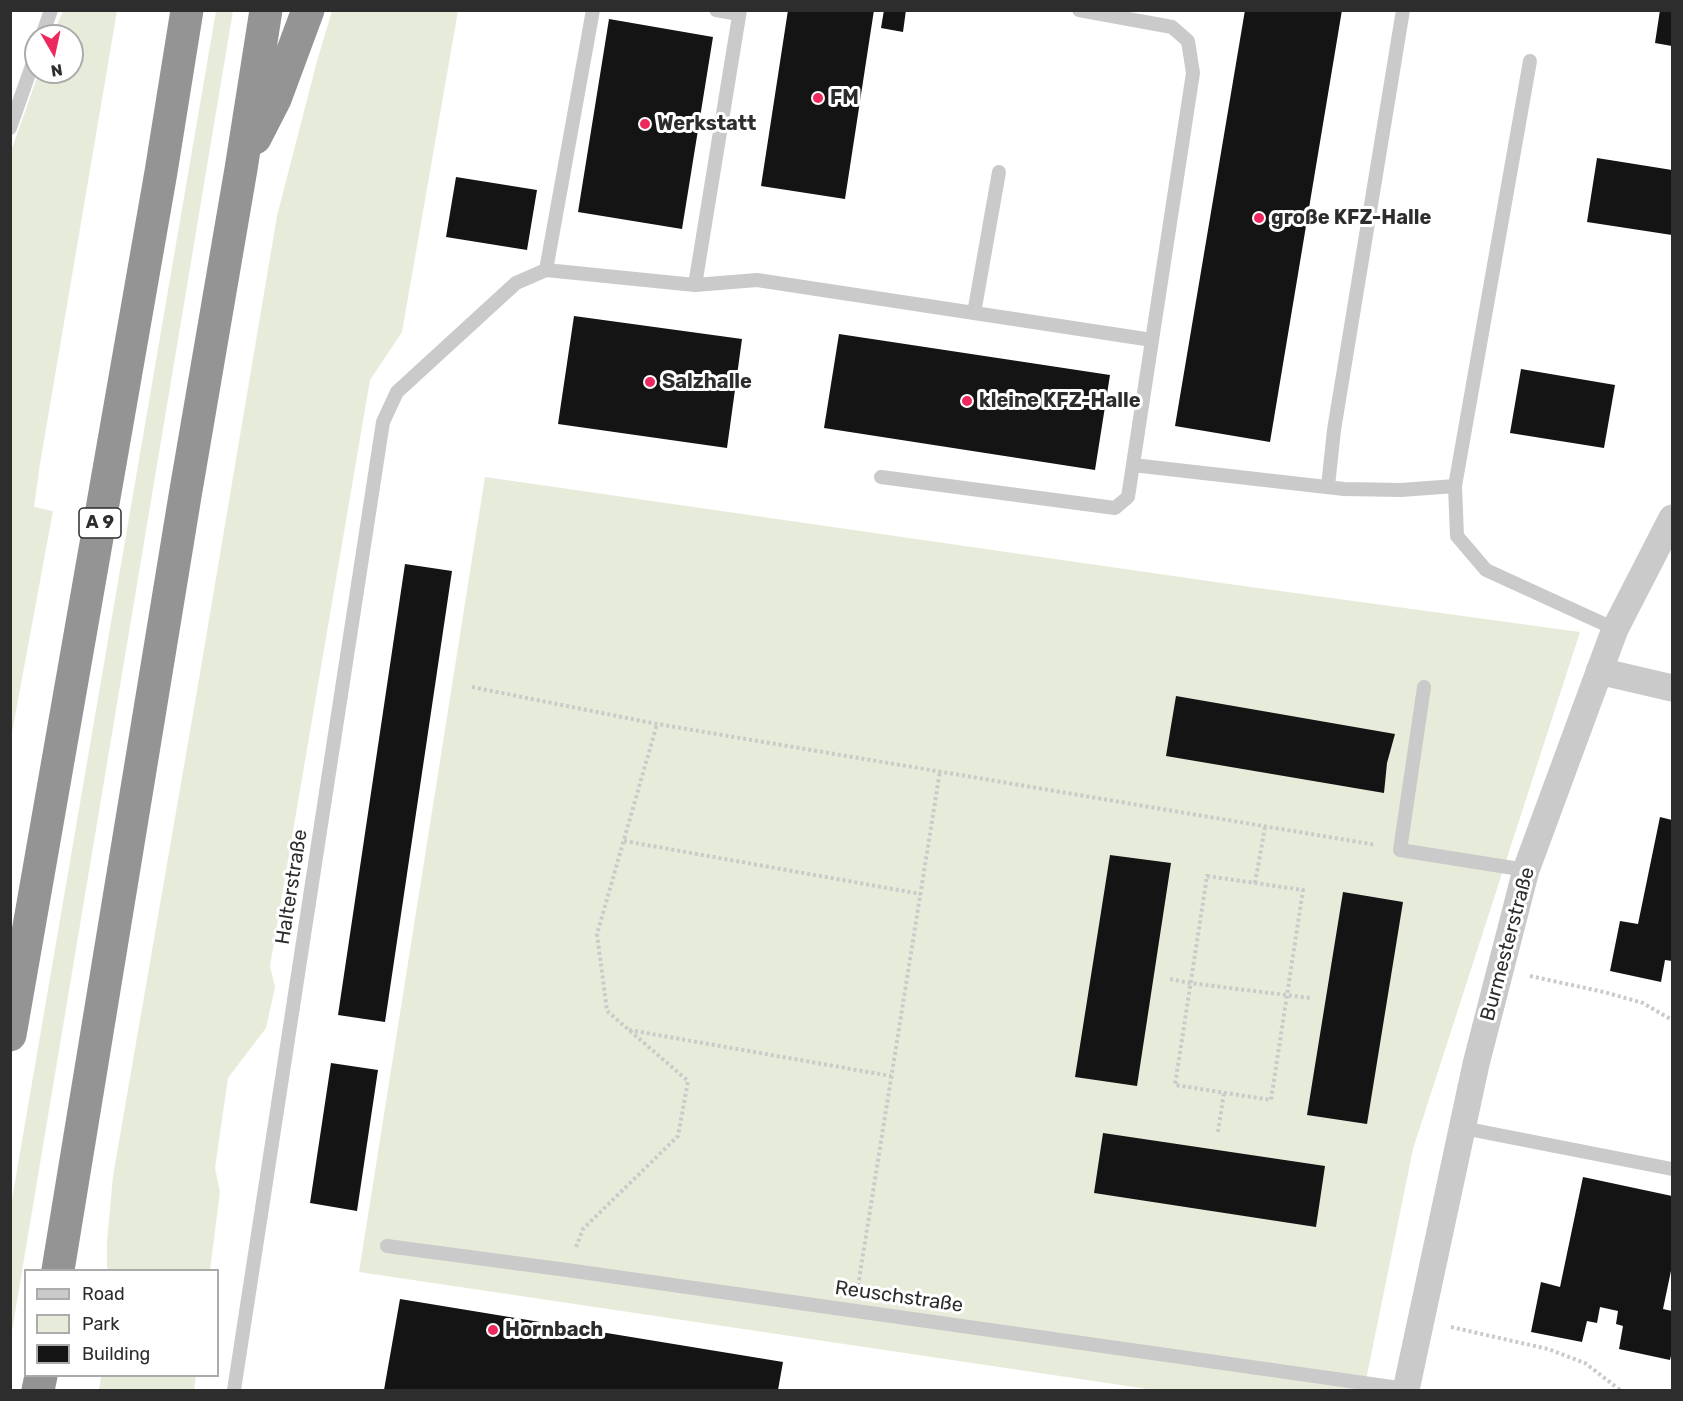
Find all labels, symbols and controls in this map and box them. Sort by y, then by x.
north arrow [24,24,84,84]
text: N [49,60,64,81]
place label: FM [830,86,859,110]
marker: FM [811,91,825,105]
place label: Werkstatt [657,112,756,136]
marker: Werkstatt [638,117,652,131]
place label: große KFZ-Halle [1271,206,1431,230]
marker: große KFZ-Halle [1252,211,1266,225]
place label: Salzhalle [662,370,752,394]
marker: Salzhalle [643,375,657,389]
place label: kleine KFZ-Halle [979,389,1141,413]
marker: kleine KFZ-Halle [960,394,974,408]
road number: A 9 [79,508,121,538]
street label: Halterstraße [271,828,313,946]
street label: Burmesterstraße [1476,864,1540,1024]
legend [24,1269,219,1377]
street label: Reuschstraße [833,1276,965,1318]
text: Road [82,1283,125,1305]
text: Park [82,1313,119,1335]
place label: Hornbach [505,1318,603,1342]
marker: Hornbach [486,1323,500,1337]
text: Building [82,1343,150,1365]

